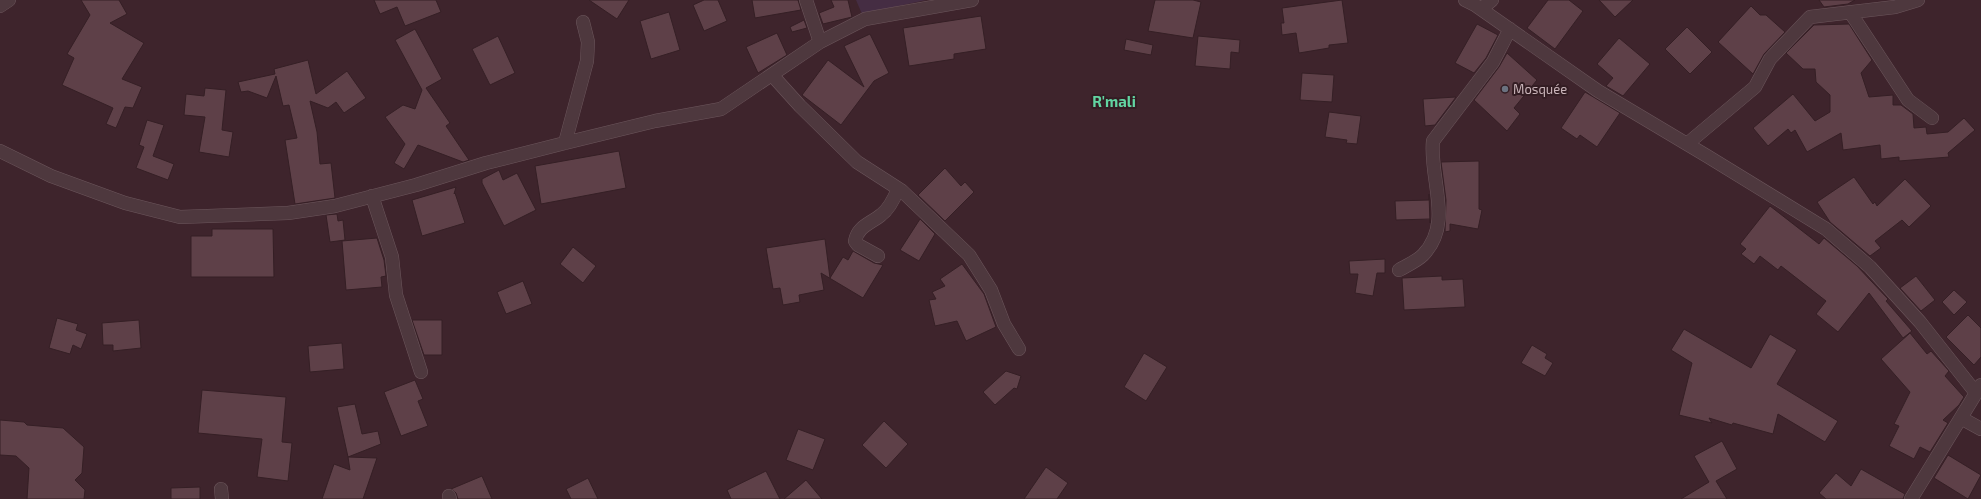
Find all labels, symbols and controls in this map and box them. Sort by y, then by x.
place label: Mosquée [1513,81,1567,97]
marker: Mosquée [1500,84,1510,94]
district label: R'mali [1092,92,1136,110]

